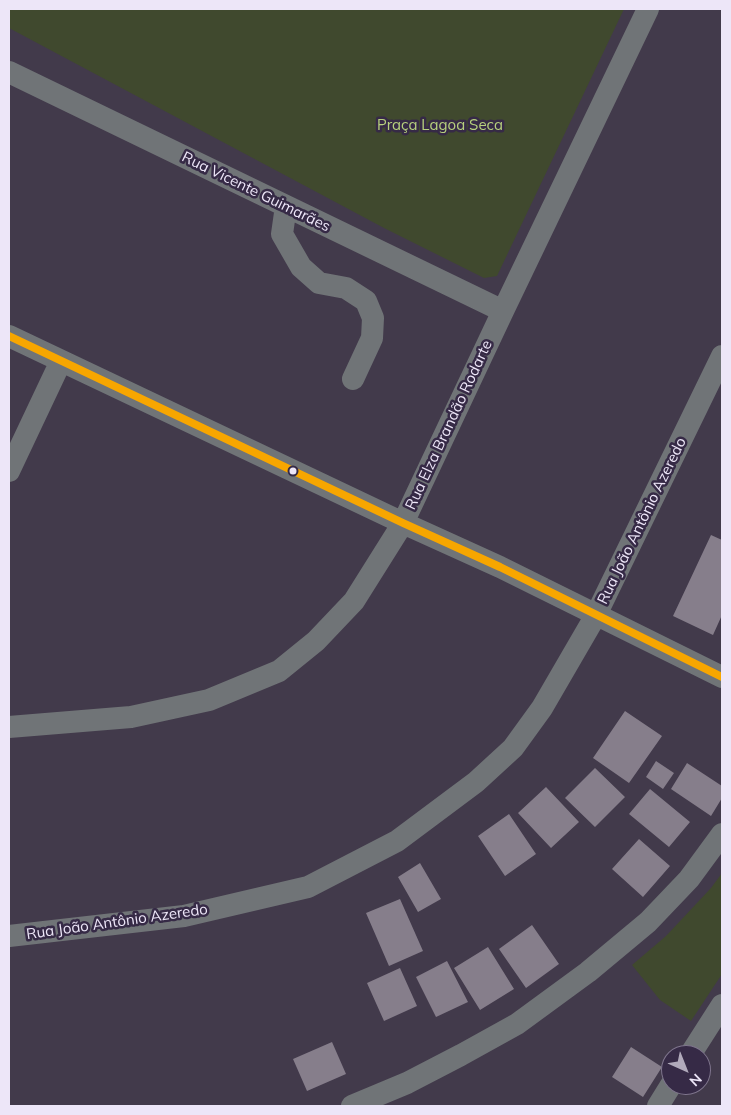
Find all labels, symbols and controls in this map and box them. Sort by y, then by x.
park label: Praça Lagoa Seca [377,116,503,134]
street label: Rua Vicente Guimarães [179,148,333,236]
street label: Rua Elza Brandão Rodarte [402,337,496,513]
street label: Rua João Antônio Azeredo [594,435,690,607]
unlabelled marker [288,466,298,476]
street label: Rua João Antônio Azeredo [25,900,209,944]
north arrow [661,1045,711,1095]
text: N [686,1070,706,1090]

